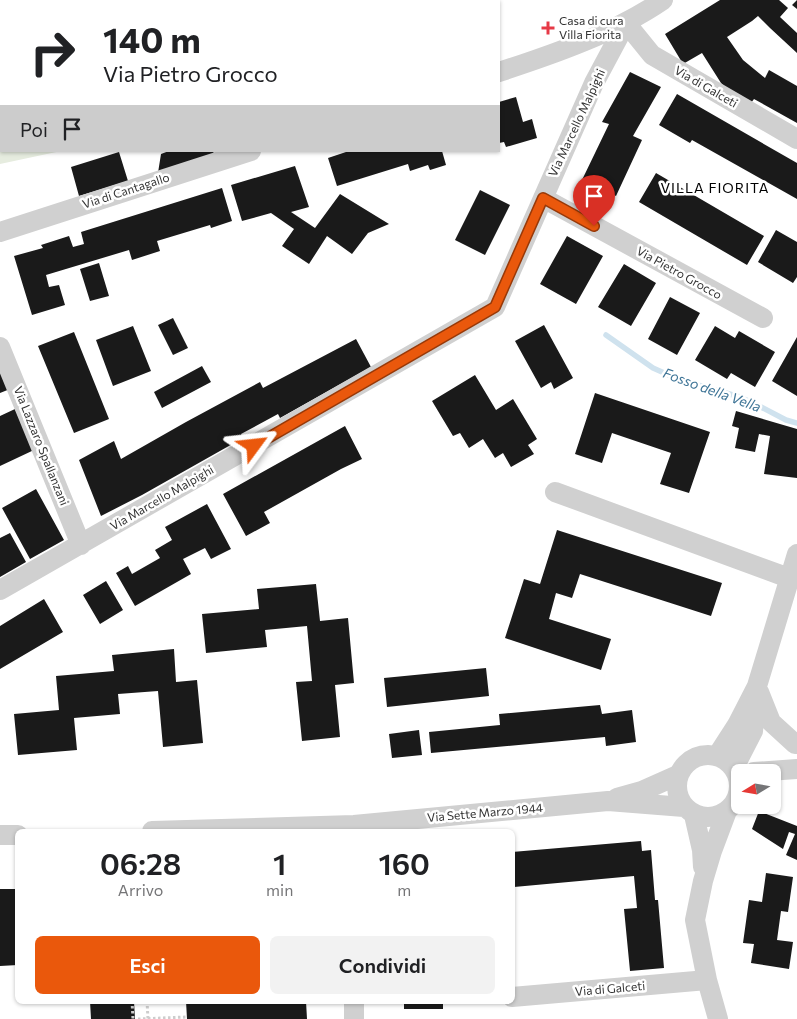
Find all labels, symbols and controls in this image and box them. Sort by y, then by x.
place label: Casa di cura Villa Fiorita [559,13,623,41]
text: 140 m [103,17,201,60]
icon: right [20,20,85,85]
marker: Casa di cura Villa Fiorita [541,21,555,35]
text: Via Pietro Grocco [103,60,278,87]
street label: Via di Galceti [672,62,741,110]
street label: Via Marcello Malpighi [545,66,607,179]
icon: arrive [58,115,86,143]
text: Poi [20,118,48,141]
street label: Via di Cantagallo [80,169,171,211]
pin [573,175,615,226]
district label: VILLA FIORITA [661,179,769,196]
icon: arrive [580,182,608,210]
street label: Via Pietro Grocco [634,243,725,301]
water label: Fosso della Vella [661,364,763,415]
street label: Via Lazzaro Spallanzani [12,384,72,507]
position arrow [227,419,279,471]
street label: Via Marcello Malpighi [107,462,216,533]
north arrow [731,764,781,814]
map controls [731,764,781,814]
street label: Via Sette Marzo 1944 [426,800,543,824]
text: 06:28 [100,844,181,881]
text: 1 [273,844,286,881]
text: 160 [378,844,430,881]
text: Arrivo [118,880,163,899]
text: min [266,880,293,899]
text: m [397,880,411,899]
button: Esci [35,936,260,994]
button: Condividi [270,936,495,994]
street label: Via di Galceti [574,978,646,998]

